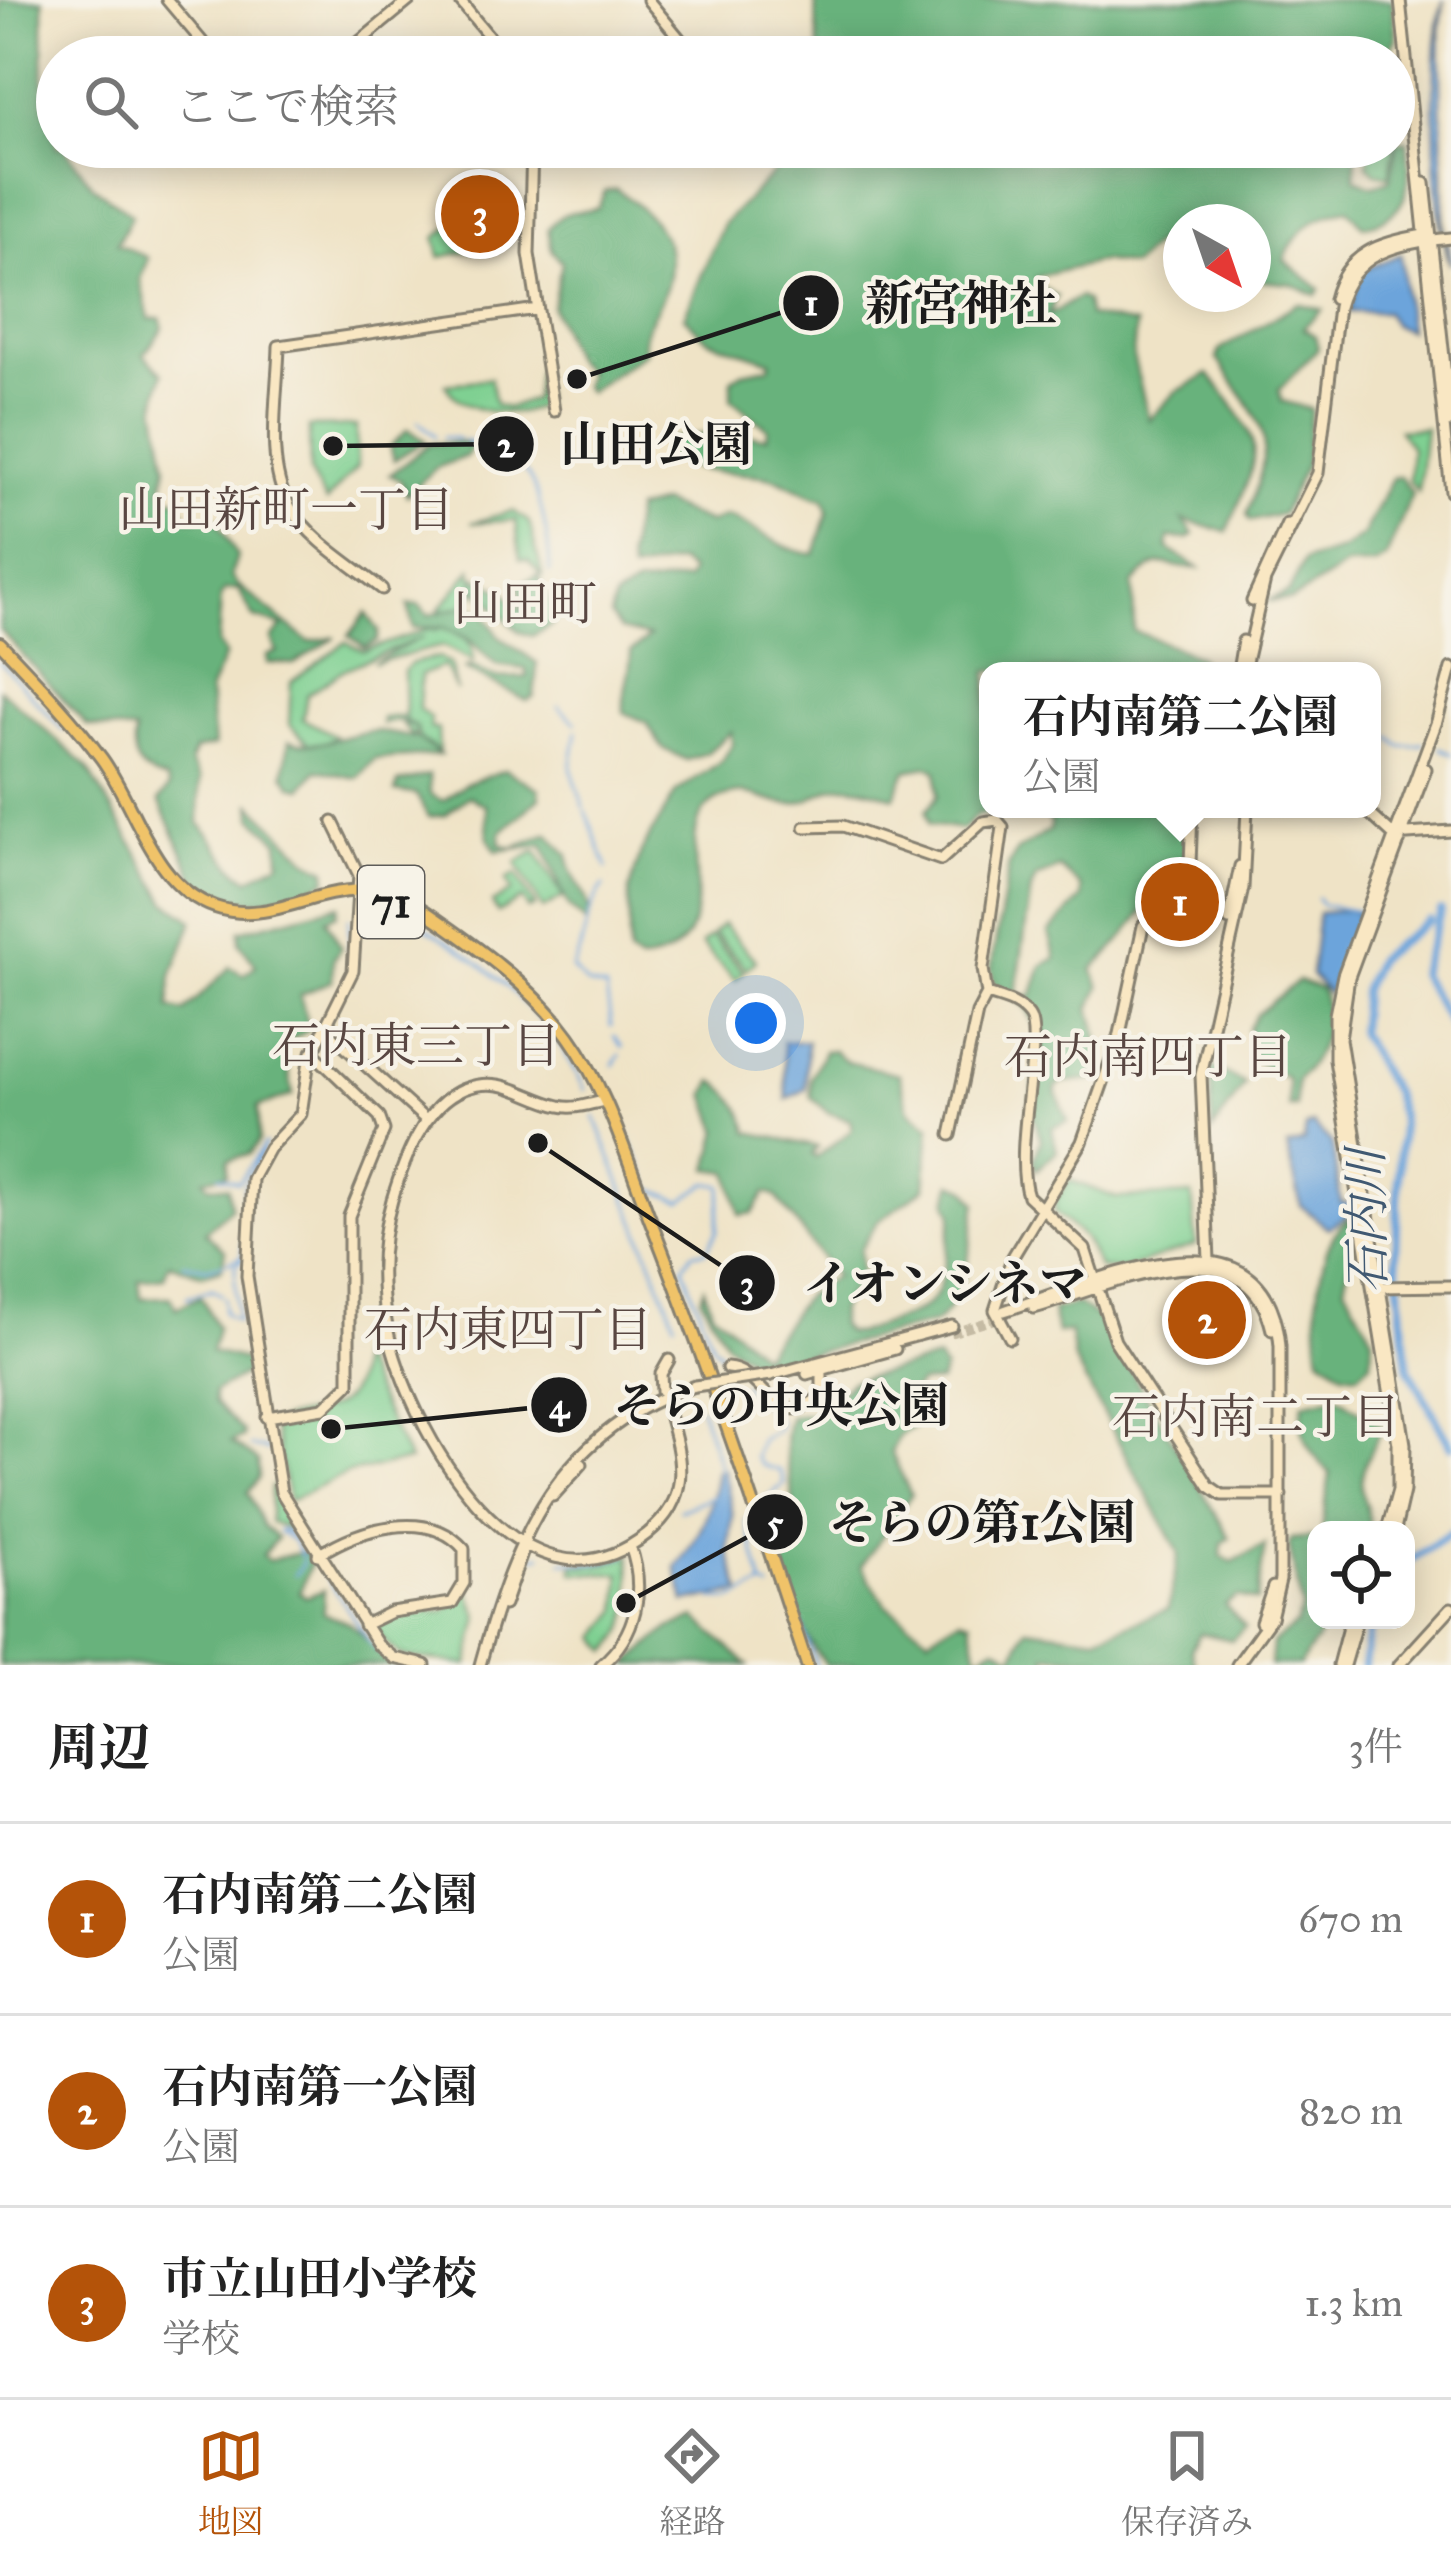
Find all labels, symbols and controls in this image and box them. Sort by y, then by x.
search box [36,36,1415,168]
icon: search [78,69,144,135]
text: ここで検索 [174,79,399,134]
pin: 3 [441,169,519,259]
north arrow [1163,204,1271,312]
callout: 新宮神社 [781,261,1081,345]
text: 新宮神社 [865,274,1057,333]
text: 1 [804,281,818,325]
callout: 山田公園 [476,402,776,486]
text: 山田公園 [560,415,752,474]
text: 2 [497,423,516,467]
district label: 山田新町一丁目 [118,480,454,539]
district label: 山田町 [453,574,597,633]
popup [979,662,1381,818]
text: 石内南第二公園 [1022,689,1338,744]
text: 公園 [1022,753,1101,801]
pin: 1 [1141,857,1219,947]
road number: 71 [358,866,424,938]
your location [726,993,786,1053]
district label: 石内東三丁目 [272,1016,560,1075]
district label: 石内南四丁目 [1004,1027,1292,1086]
water label: 石内川 [1336,1143,1397,1294]
callout: イオンシネマ [717,1241,1113,1325]
text: イオンシネマ [803,1254,1087,1313]
text: 3 [740,1262,754,1306]
pin: 2 [1168,1275,1246,1365]
district label: 石内東四丁目 [364,1300,652,1359]
callout: そらの中央公園 [529,1363,973,1447]
text: そらの中央公園 [613,1376,949,1435]
text: 4 [549,1384,571,1428]
district label: 石内南二丁目 [1112,1387,1400,1446]
callout: そらの第1公園 [745,1480,1160,1564]
text: そらの第1公園 [829,1493,1135,1552]
text: 5 [767,1501,784,1545]
map controls [1307,1521,1415,1629]
button: locate [1307,1521,1415,1629]
text: 周辺 [48,1717,150,1779]
text: 3件 [1348,1723,1403,1771]
text: 石内南第二公園 [162,1867,477,1922]
text: 1 [79,1895,95,1943]
text: 670 m [1298,1895,1403,1943]
text: 公園 [162,1931,240,1979]
text: 石内南第一公園 [162,2059,477,2114]
text: 2 [77,2087,97,2135]
text: 820 m [1299,2087,1403,2135]
text: 公園 [162,2123,240,2171]
text: 市立山田小学校 [162,2251,477,2306]
text: 3 [79,2279,95,2327]
text: 1.3 km [1305,2279,1403,2327]
text: 学校 [162,2315,240,2363]
tab: 地図 [198,2423,264,2542]
tab: 経路 [659,2423,725,2542]
tab: 保存済み [1121,2423,1253,2542]

